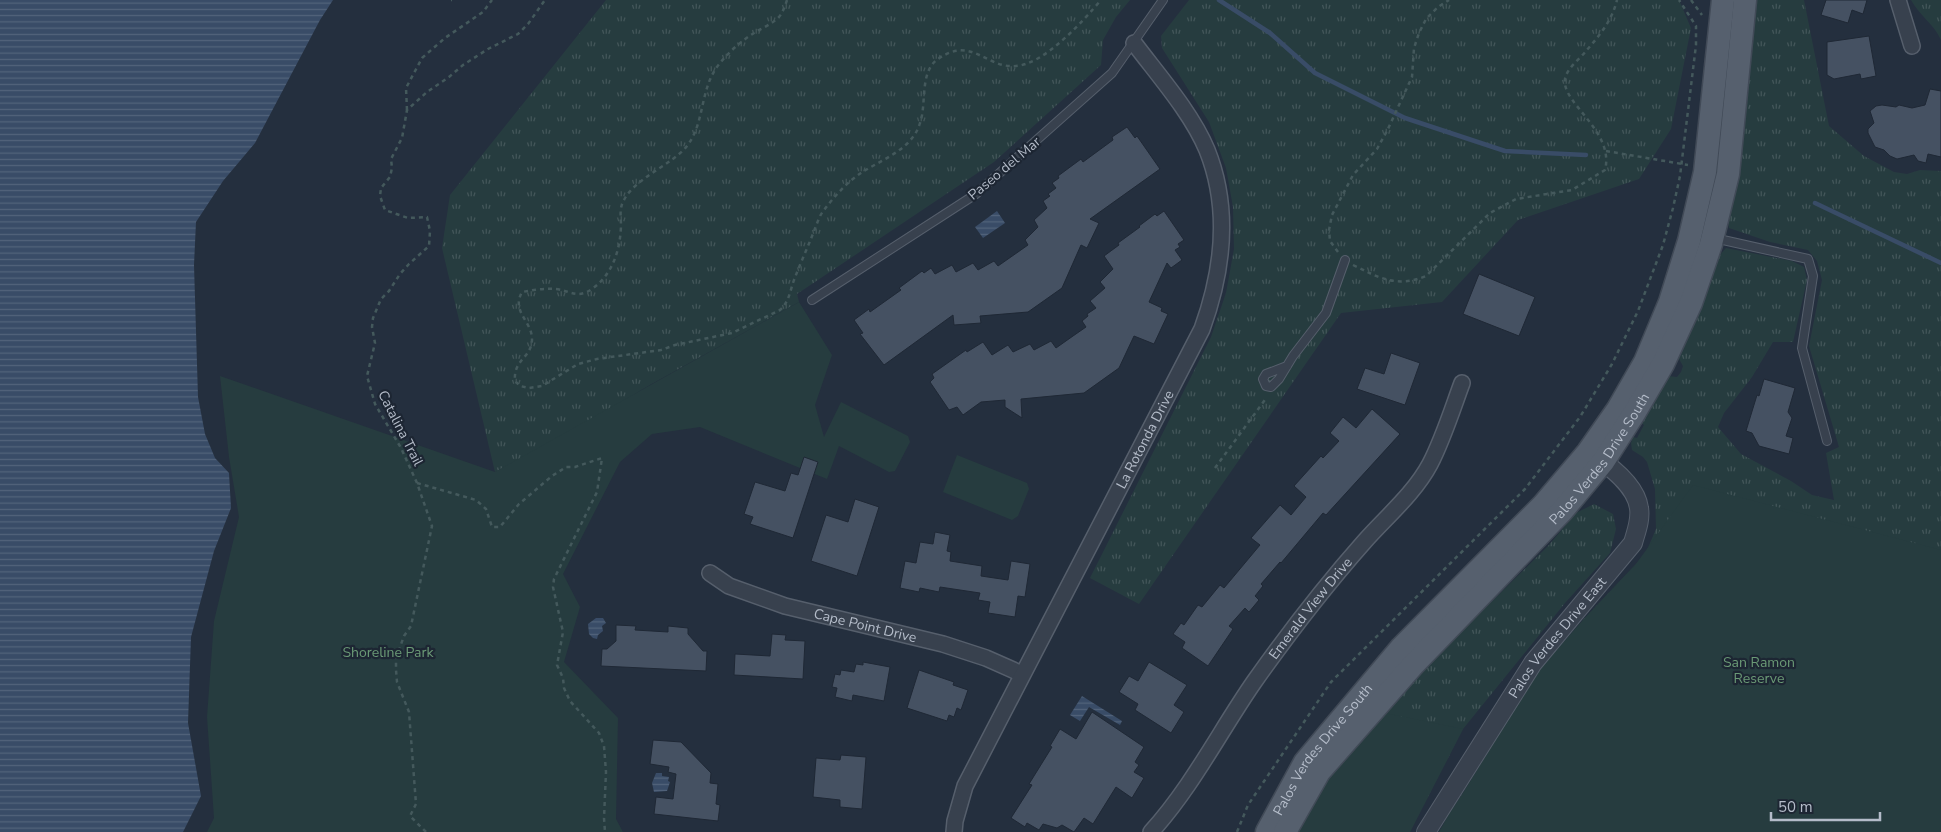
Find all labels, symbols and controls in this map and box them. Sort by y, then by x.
street label: Paseo del Mar [964,132,1045,204]
street label: Catalina Trail [373,387,428,470]
street label: La Rotonda Drive [1112,387,1179,492]
street label: Palos Verdes Drive South [1545,390,1654,529]
street label: Emerald View Drive [1265,553,1357,663]
street label: Palos Verdes Drive East [1504,573,1611,702]
street label: Cape Point Drive [812,604,918,647]
park label: Shoreline Park [342,643,435,662]
park label: San Ramon Reserve [1723,653,1795,688]
street label: Palos Verdes Drive South [1269,680,1377,819]
scale bar [1771,790,1880,822]
text: 50 m [1778,797,1813,817]

